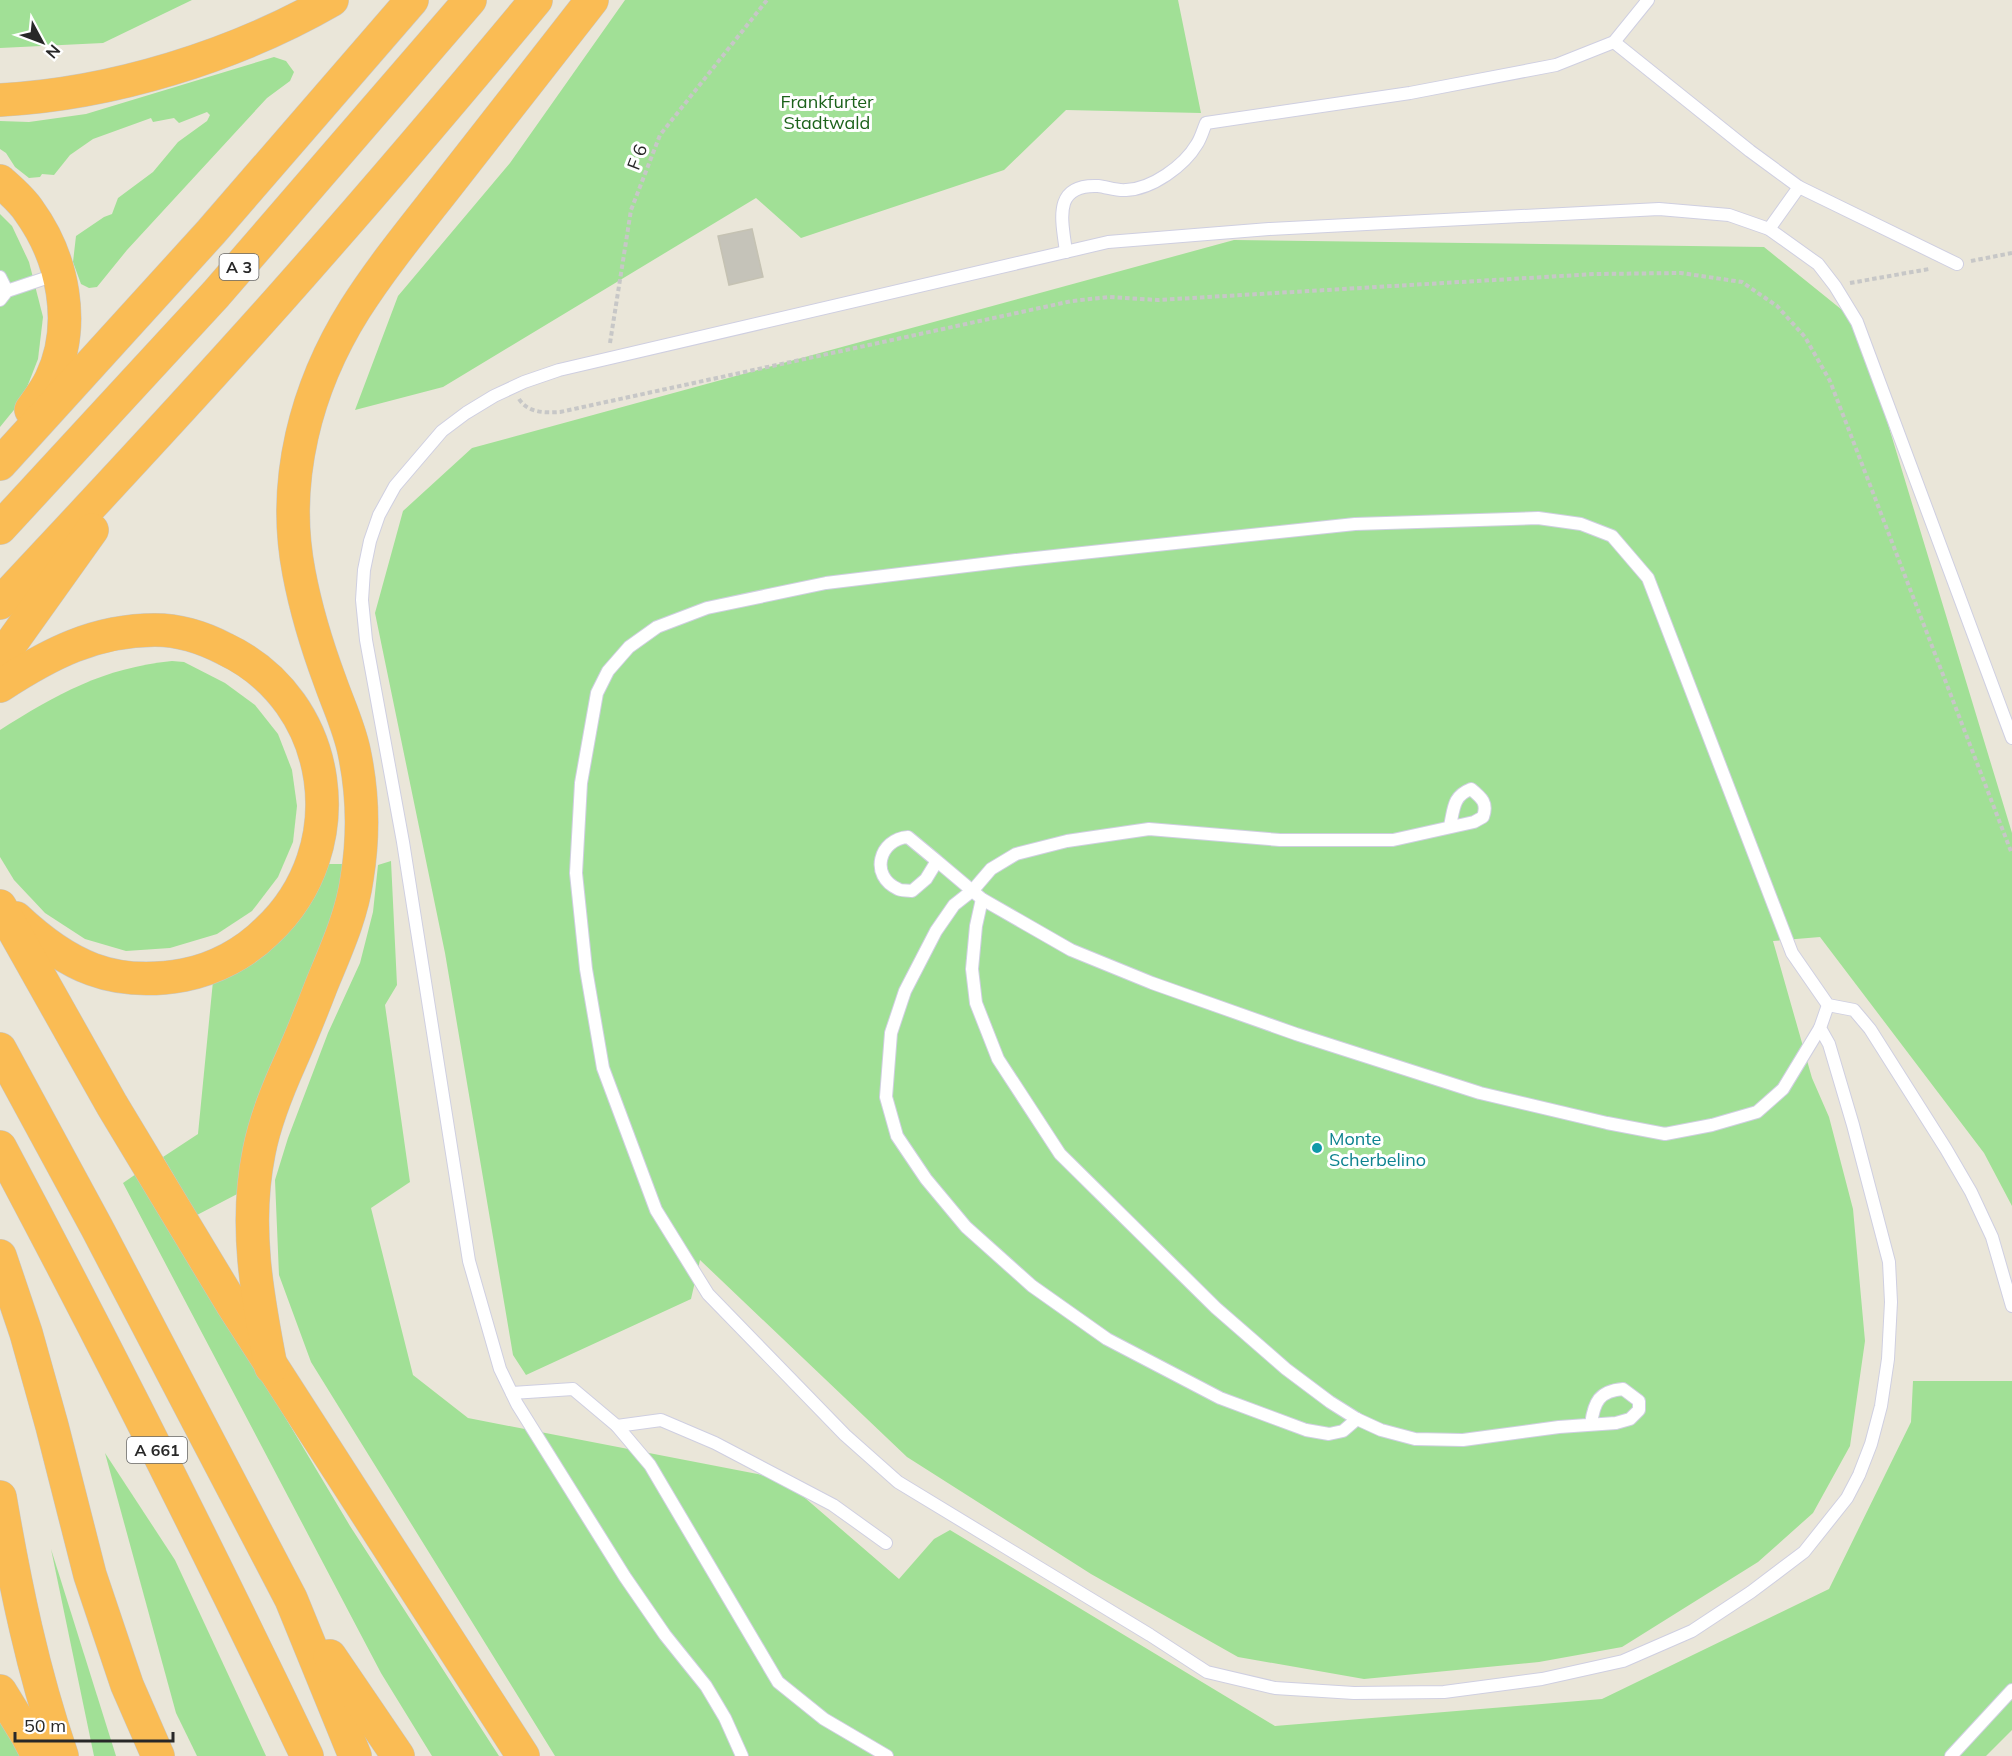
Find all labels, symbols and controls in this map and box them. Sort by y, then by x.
north arrow [12,12,72,72]
text: N [42,41,65,63]
park label: Frankfurter Stadtwald [780,90,874,134]
street label: F 6 [622,141,652,173]
road number: A 3 [220,254,258,280]
place label: Monte Scherbelino [1329,1127,1426,1171]
marker: Monte Scherbelino [1310,1141,1324,1155]
road number: A 661 [127,1437,187,1463]
scale bar [15,1705,172,1743]
text: 50 m [24,1714,66,1737]

